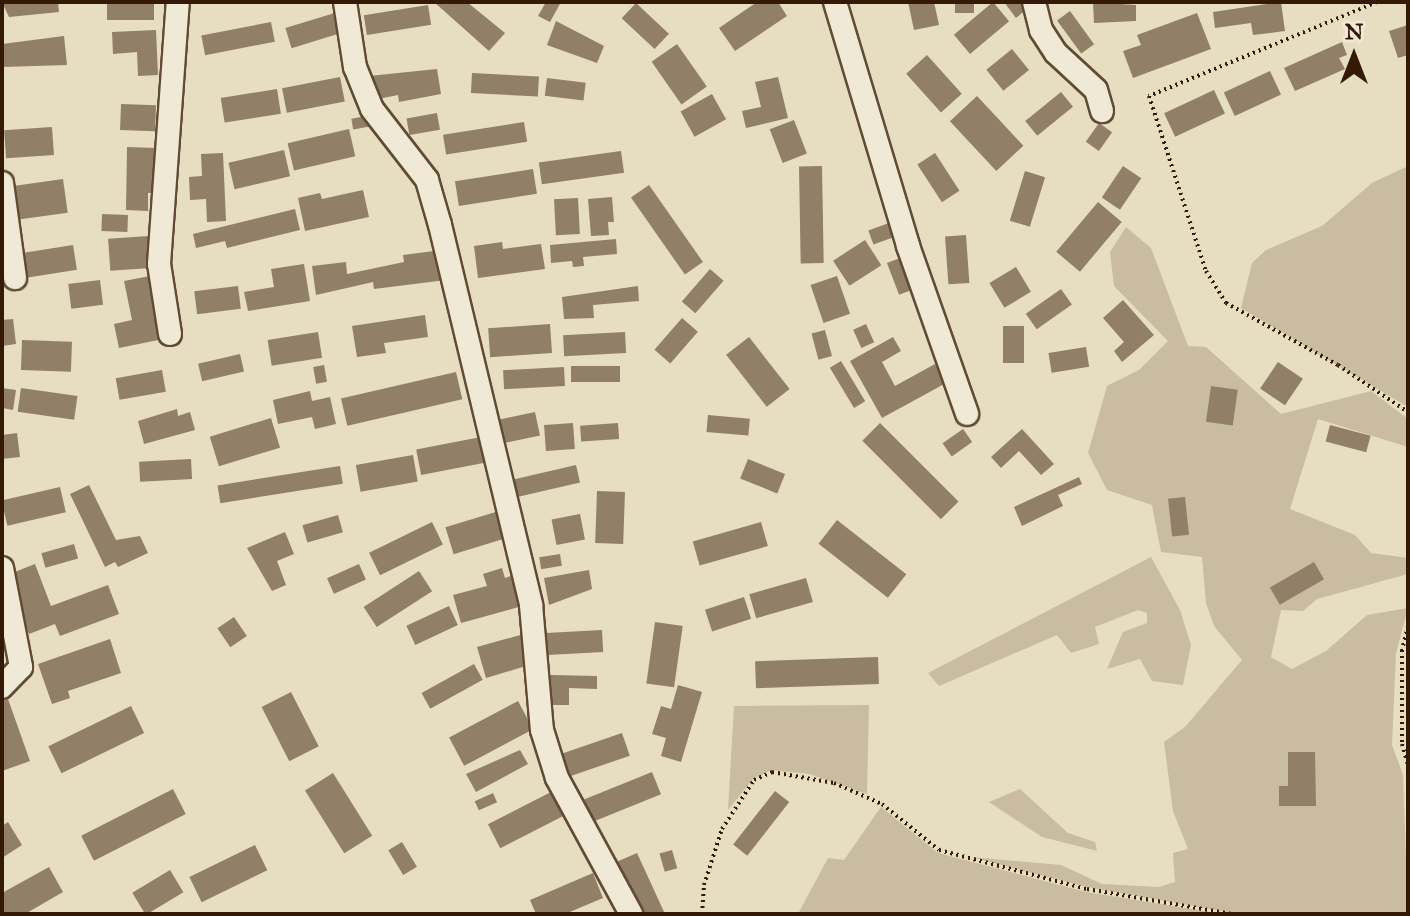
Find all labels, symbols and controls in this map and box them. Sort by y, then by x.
north arrow [1314,16,1394,96]
text: N [1345,18,1363,45]

